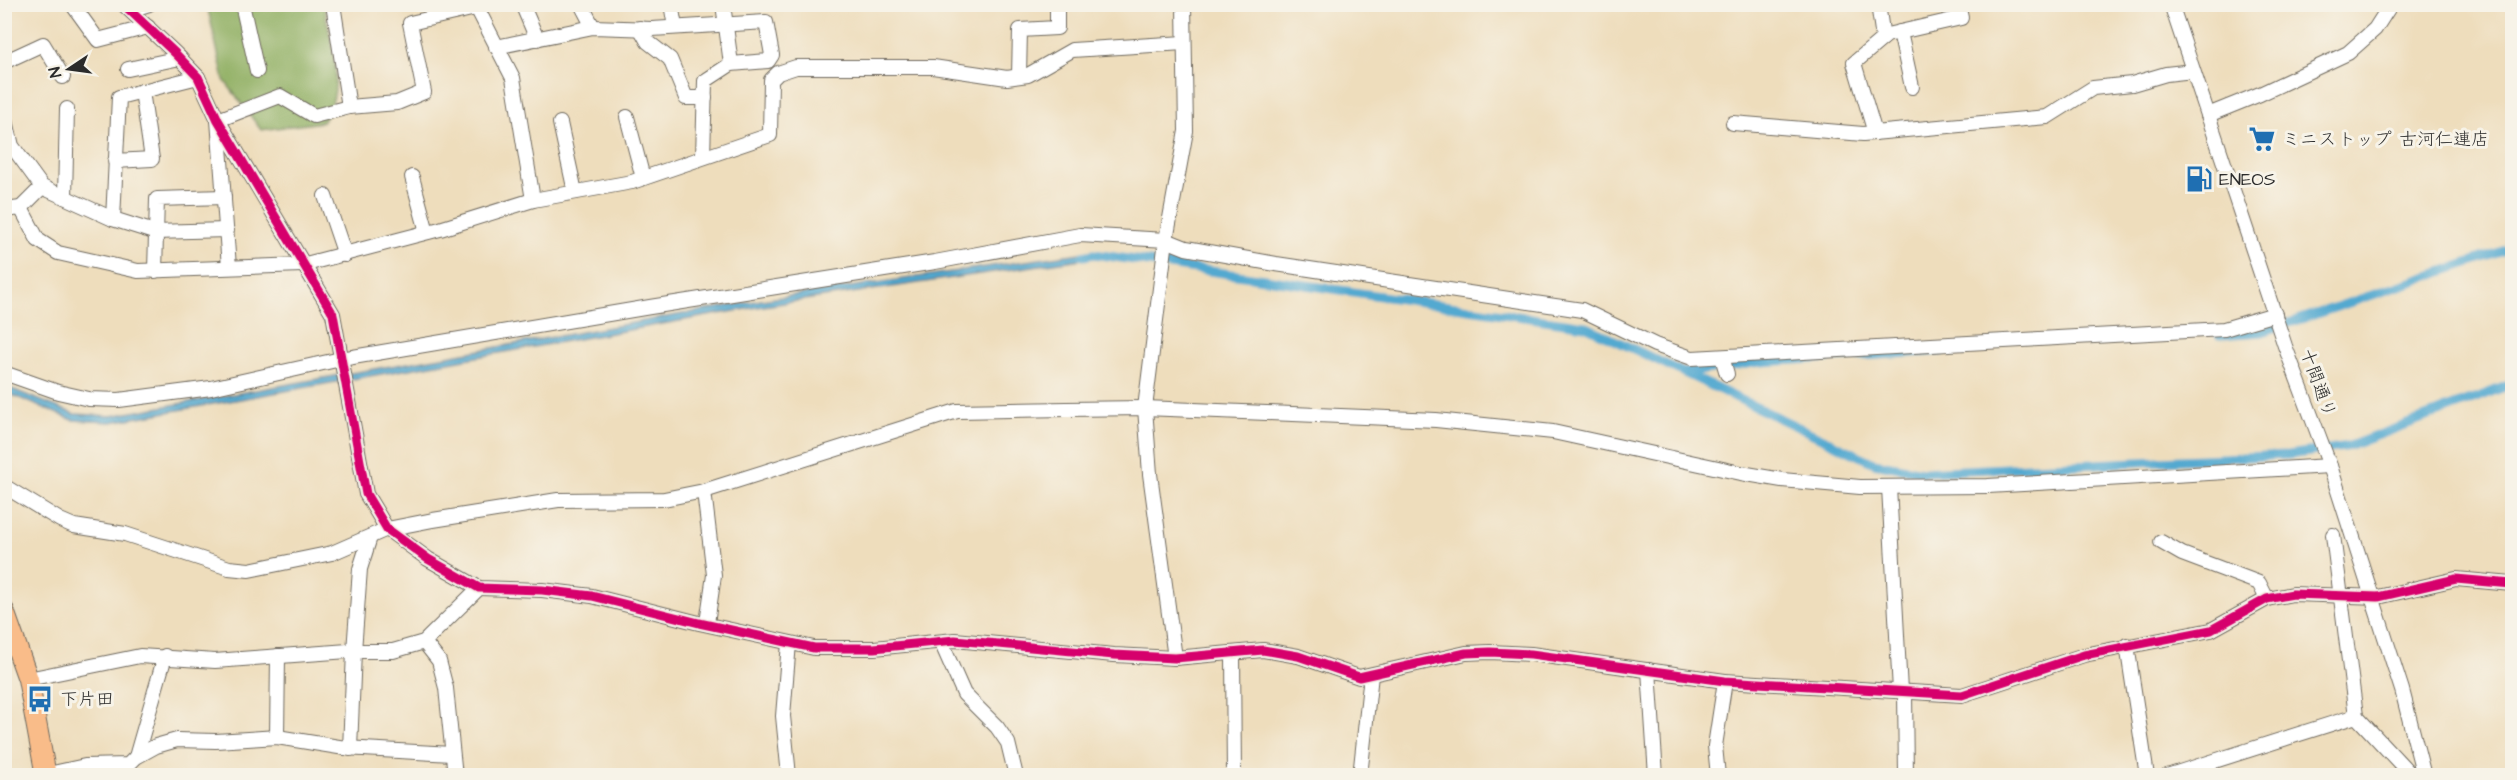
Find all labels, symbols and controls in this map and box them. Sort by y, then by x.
north arrow [39,39,99,99]
text: N [44,65,67,80]
supermarket icon: ミニストップ 古河仁連店 [2247,124,2277,154]
place label: ミニストップ 古河仁連店 [2282,127,2489,152]
fuel station icon: ENEOS [2184,164,2214,194]
place label: ENEOS [2219,167,2275,192]
street label: 十間通り [2294,345,2342,421]
bus stop icon: 下片田 [25,684,55,714]
place label: 下片田 [60,687,114,712]

